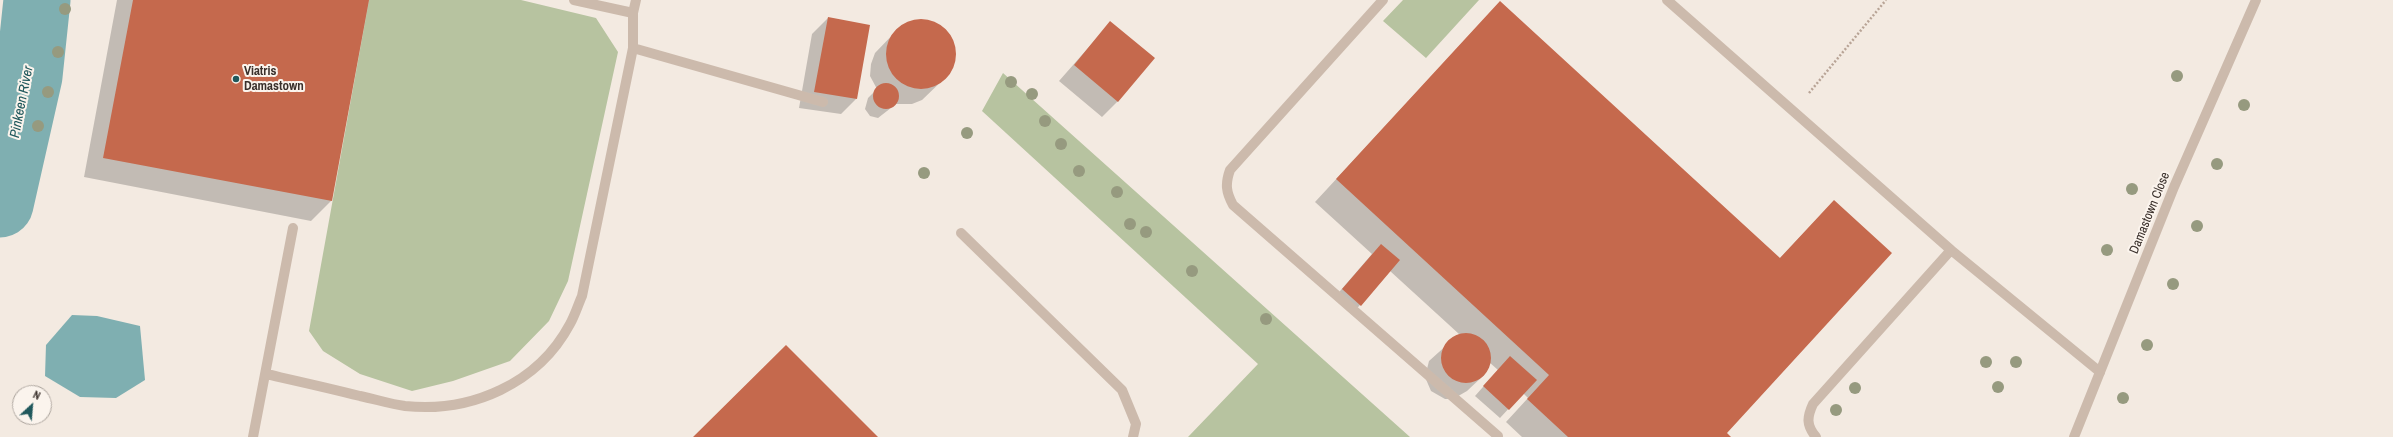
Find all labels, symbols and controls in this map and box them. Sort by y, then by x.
place label: Viatris Damastown [244,64,304,95]
water label: Pinkeen River [7,65,37,139]
marker: Viatris Damastown [231,74,241,84]
street label: Damastown Close [2127,170,2173,256]
north arrow [12,385,52,425]
text: N [31,387,43,403]

